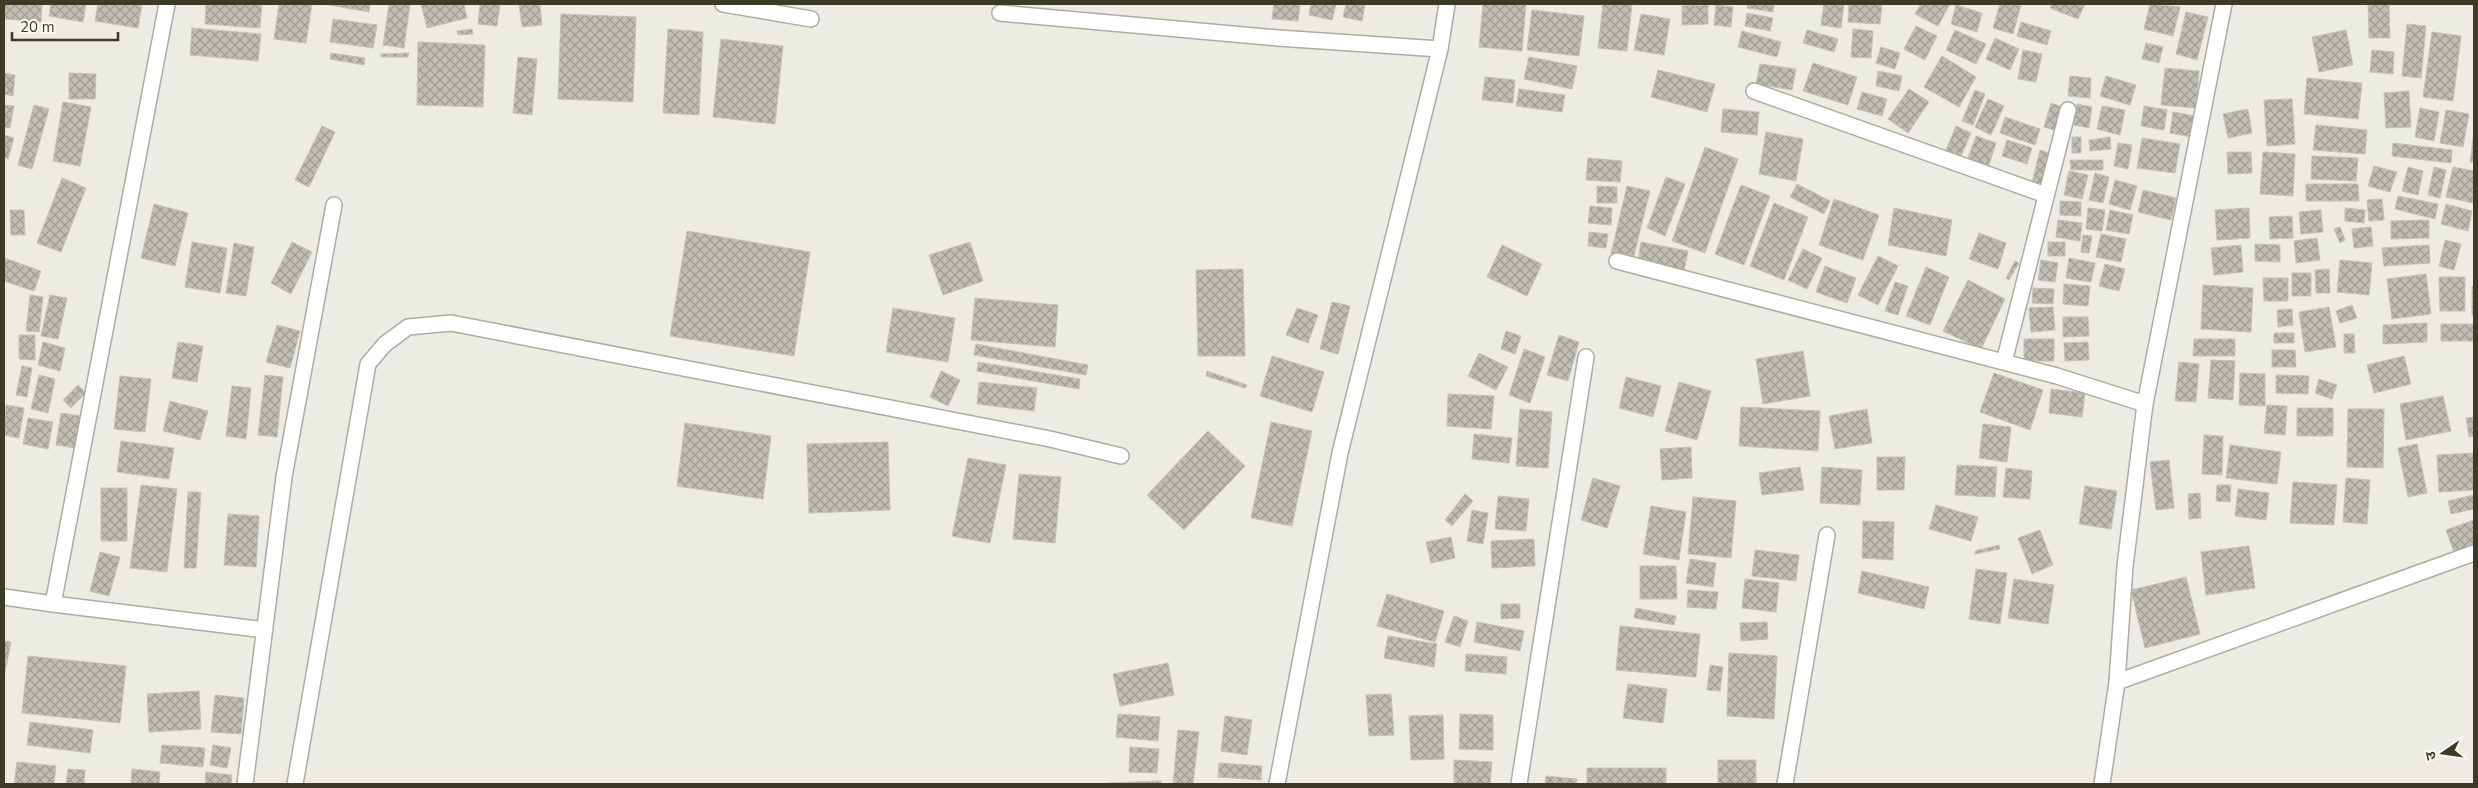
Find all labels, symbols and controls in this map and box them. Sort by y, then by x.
scale bar [12,10,119,42]
text: 20 m [20,17,55,37]
north arrow [2418,728,2468,778]
text: उ [2420,749,2441,762]

